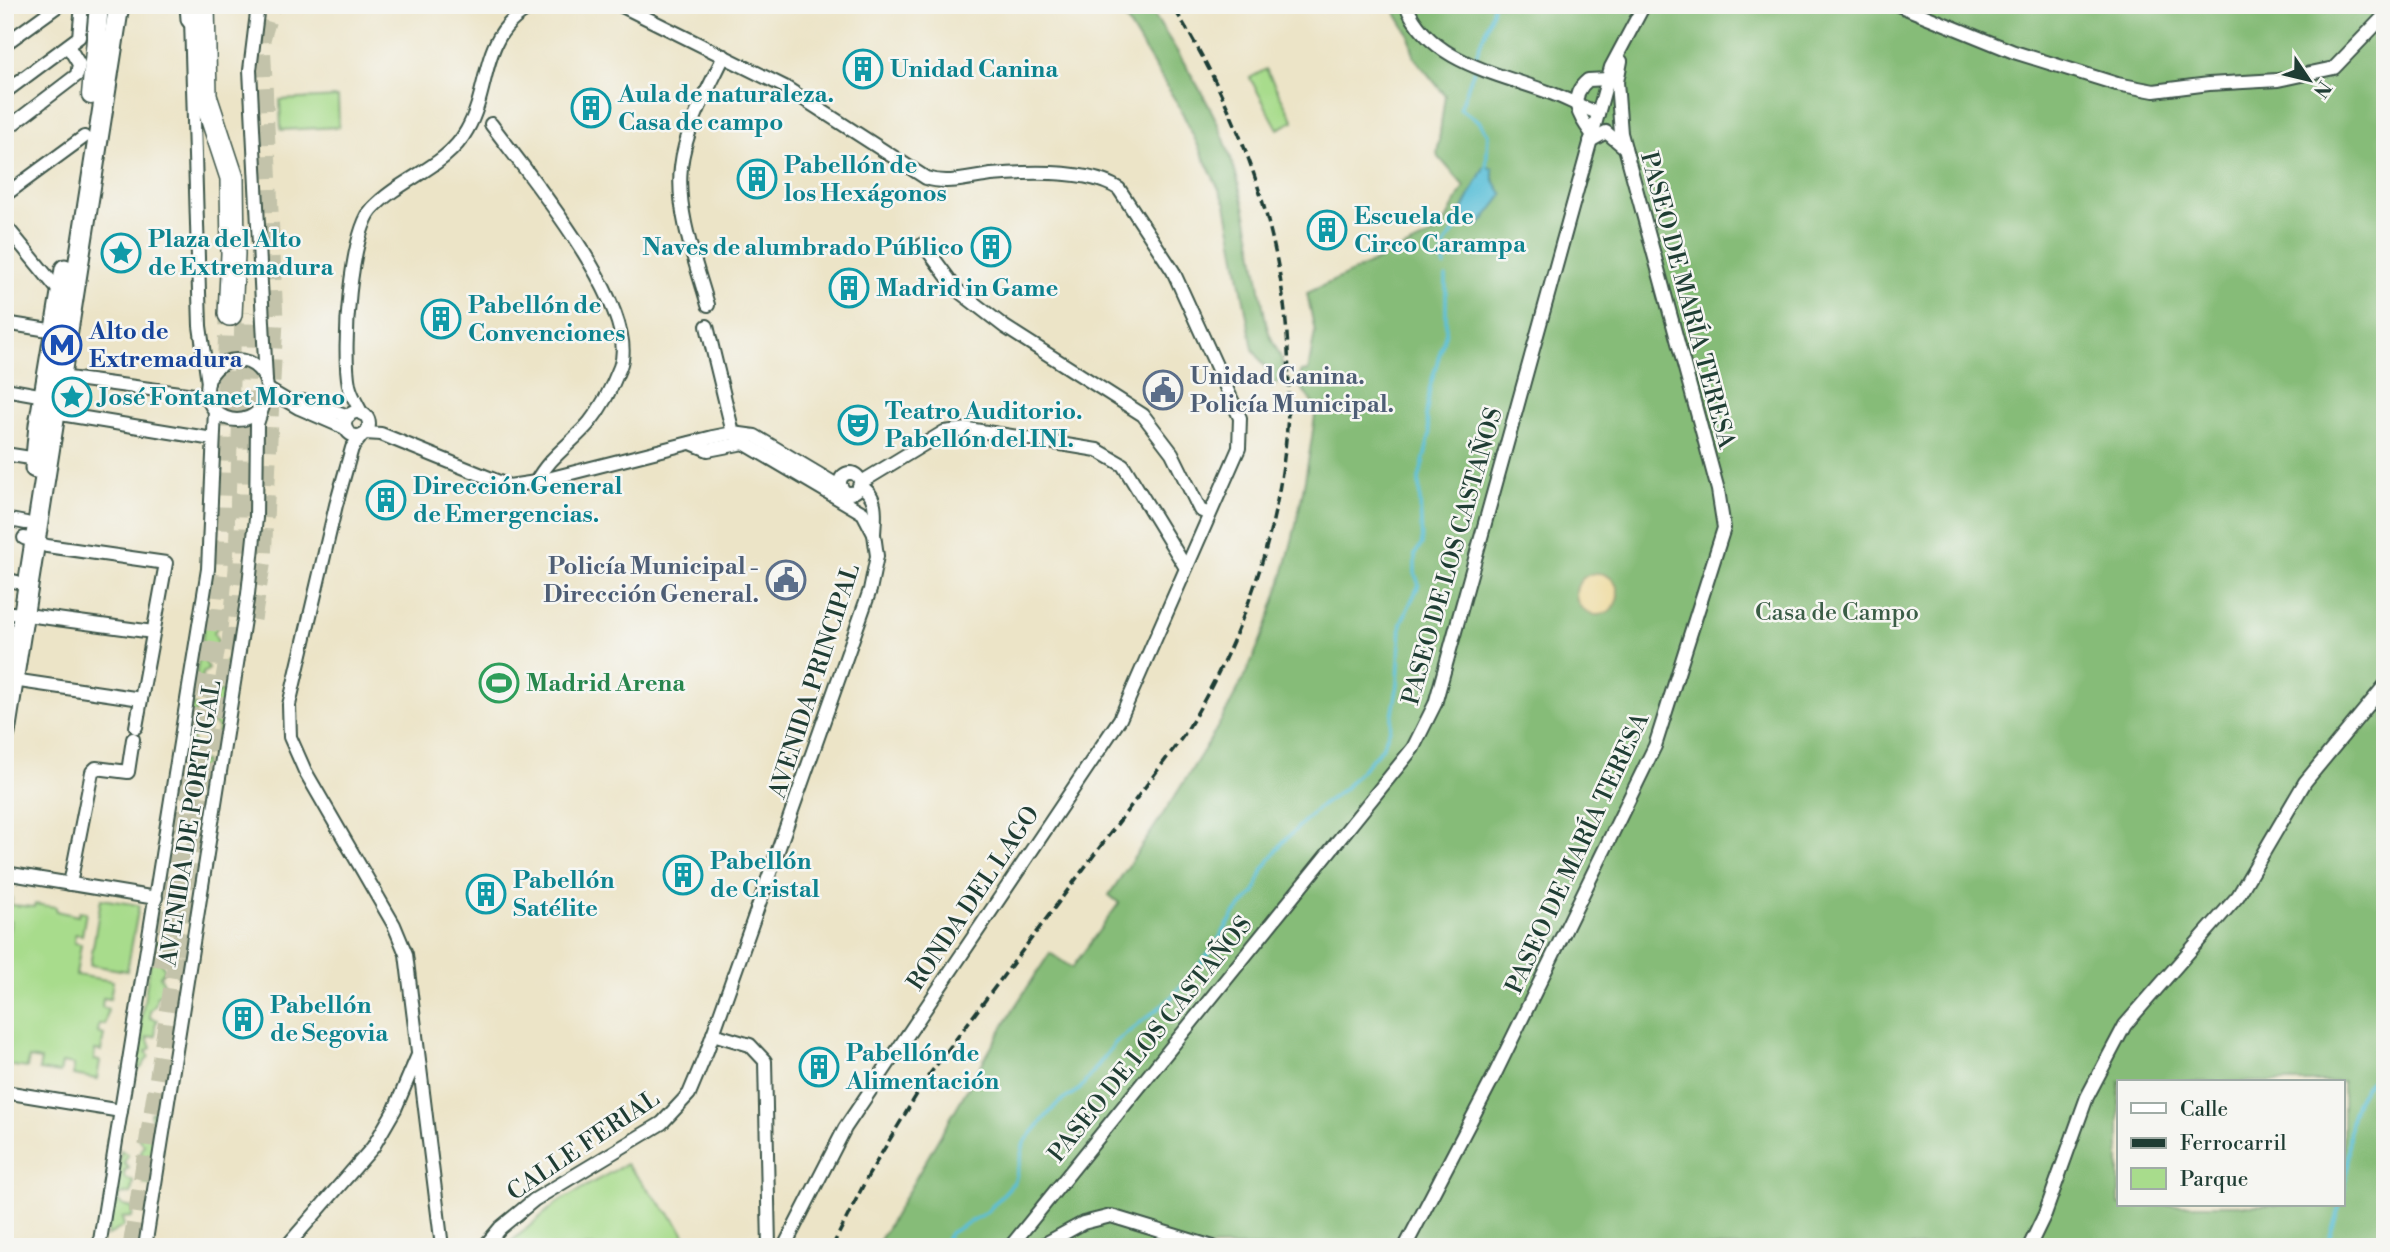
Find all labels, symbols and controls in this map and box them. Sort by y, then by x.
north arrow [2274,46,2344,116]
building icon: Unidad Canina [842,48,884,90]
place label: Unidad Canina [890,55,1059,85]
text: N [2308,76,2336,102]
place label: Aula de naturaleza. Casa de campo [617,80,834,138]
building icon: Aula de naturaleza. Casa de campo [570,87,612,129]
street label: PASEO DE MARÍA TERESA [1633,148,1742,453]
place label: Pabellón de los Hexágonos [784,151,947,209]
building icon: Pabellón de los Hexágonos [736,158,778,200]
place label: Escuela de Circo Carampa [1354,202,1527,260]
building icon: Escuela de Circo Carampa [1306,209,1348,251]
place label: Plaza del Alto de Extremadura [148,225,334,283]
building icon: Naves de alumbrado Público [970,226,1012,268]
place icon: Plaza del Alto de Extremadura [100,232,142,274]
place label: Naves de alumbrado Público [642,233,964,263]
building icon: Madrid in Game [828,267,870,309]
place label: Madrid in Game [876,274,1059,304]
place label: Pabellón de Convenciones [468,291,625,349]
building icon: Pabellón de Convenciones [420,298,462,340]
place label: Alto de Extremadura [88,317,244,375]
metro station icon: Alto de Extremadura [41,324,83,366]
place label: Unidad Canina. Policía Municipal. [1190,362,1394,420]
public building icon: Unidad Canina. Policía Municipal. [1142,369,1184,411]
place icon: José Fontanet Moreno [51,376,93,418]
place label: José Fontanet Moreno [96,383,345,413]
place label: Teatro Auditorio. Pabellón del INI. [885,397,1083,455]
theatre icon: Teatro Auditorio. Pabellón del INI. [837,404,879,446]
street label: PASEO DE LOS CASTAÑOS [1395,404,1510,708]
place label: Dirección General de Emergencias. [413,472,622,530]
building icon: Dirección General de Emergencias. [365,479,407,521]
place label: Policía Municipal - Dirección General. [543,552,759,610]
public building icon: Policía Municipal - Dirección General. [765,559,807,601]
street label: AVENIDA PRINCIPAL [763,560,867,803]
park label: Casa de Campo [1755,598,1919,628]
sports icon: Madrid Arena [478,662,520,704]
place label: Madrid Arena [526,669,686,699]
street label: AVENIDA DE PORTUGAL [153,678,228,969]
street label: PASEO DE MARÍA TERESA [1499,707,1656,999]
street label: RONDA DEL LAGO [901,801,1047,996]
place label: Pabellón de Cristal [710,847,820,905]
building icon: Pabellón de Cristal [662,854,704,896]
place label: Pabellón Satélite [513,866,615,924]
building icon: Pabellón Satélite [465,873,507,915]
street label: PASEO DE LOS CASTAÑOS [1041,910,1259,1169]
place label: Pabellón de Segovia [270,991,389,1049]
building icon: Pabellón de Segovia [222,998,264,1040]
place label: Pabellón de Alimentación [845,1039,1000,1097]
building icon: Pabellón de Alimentación [798,1046,840,1088]
legend [2117,1080,2344,1206]
street label: CALLE FERIAL [502,1084,666,1208]
text: Calle [2180,1097,2228,1123]
text: Ferrocarril [2180,1131,2286,1157]
text: Parque [2180,1167,2248,1193]

